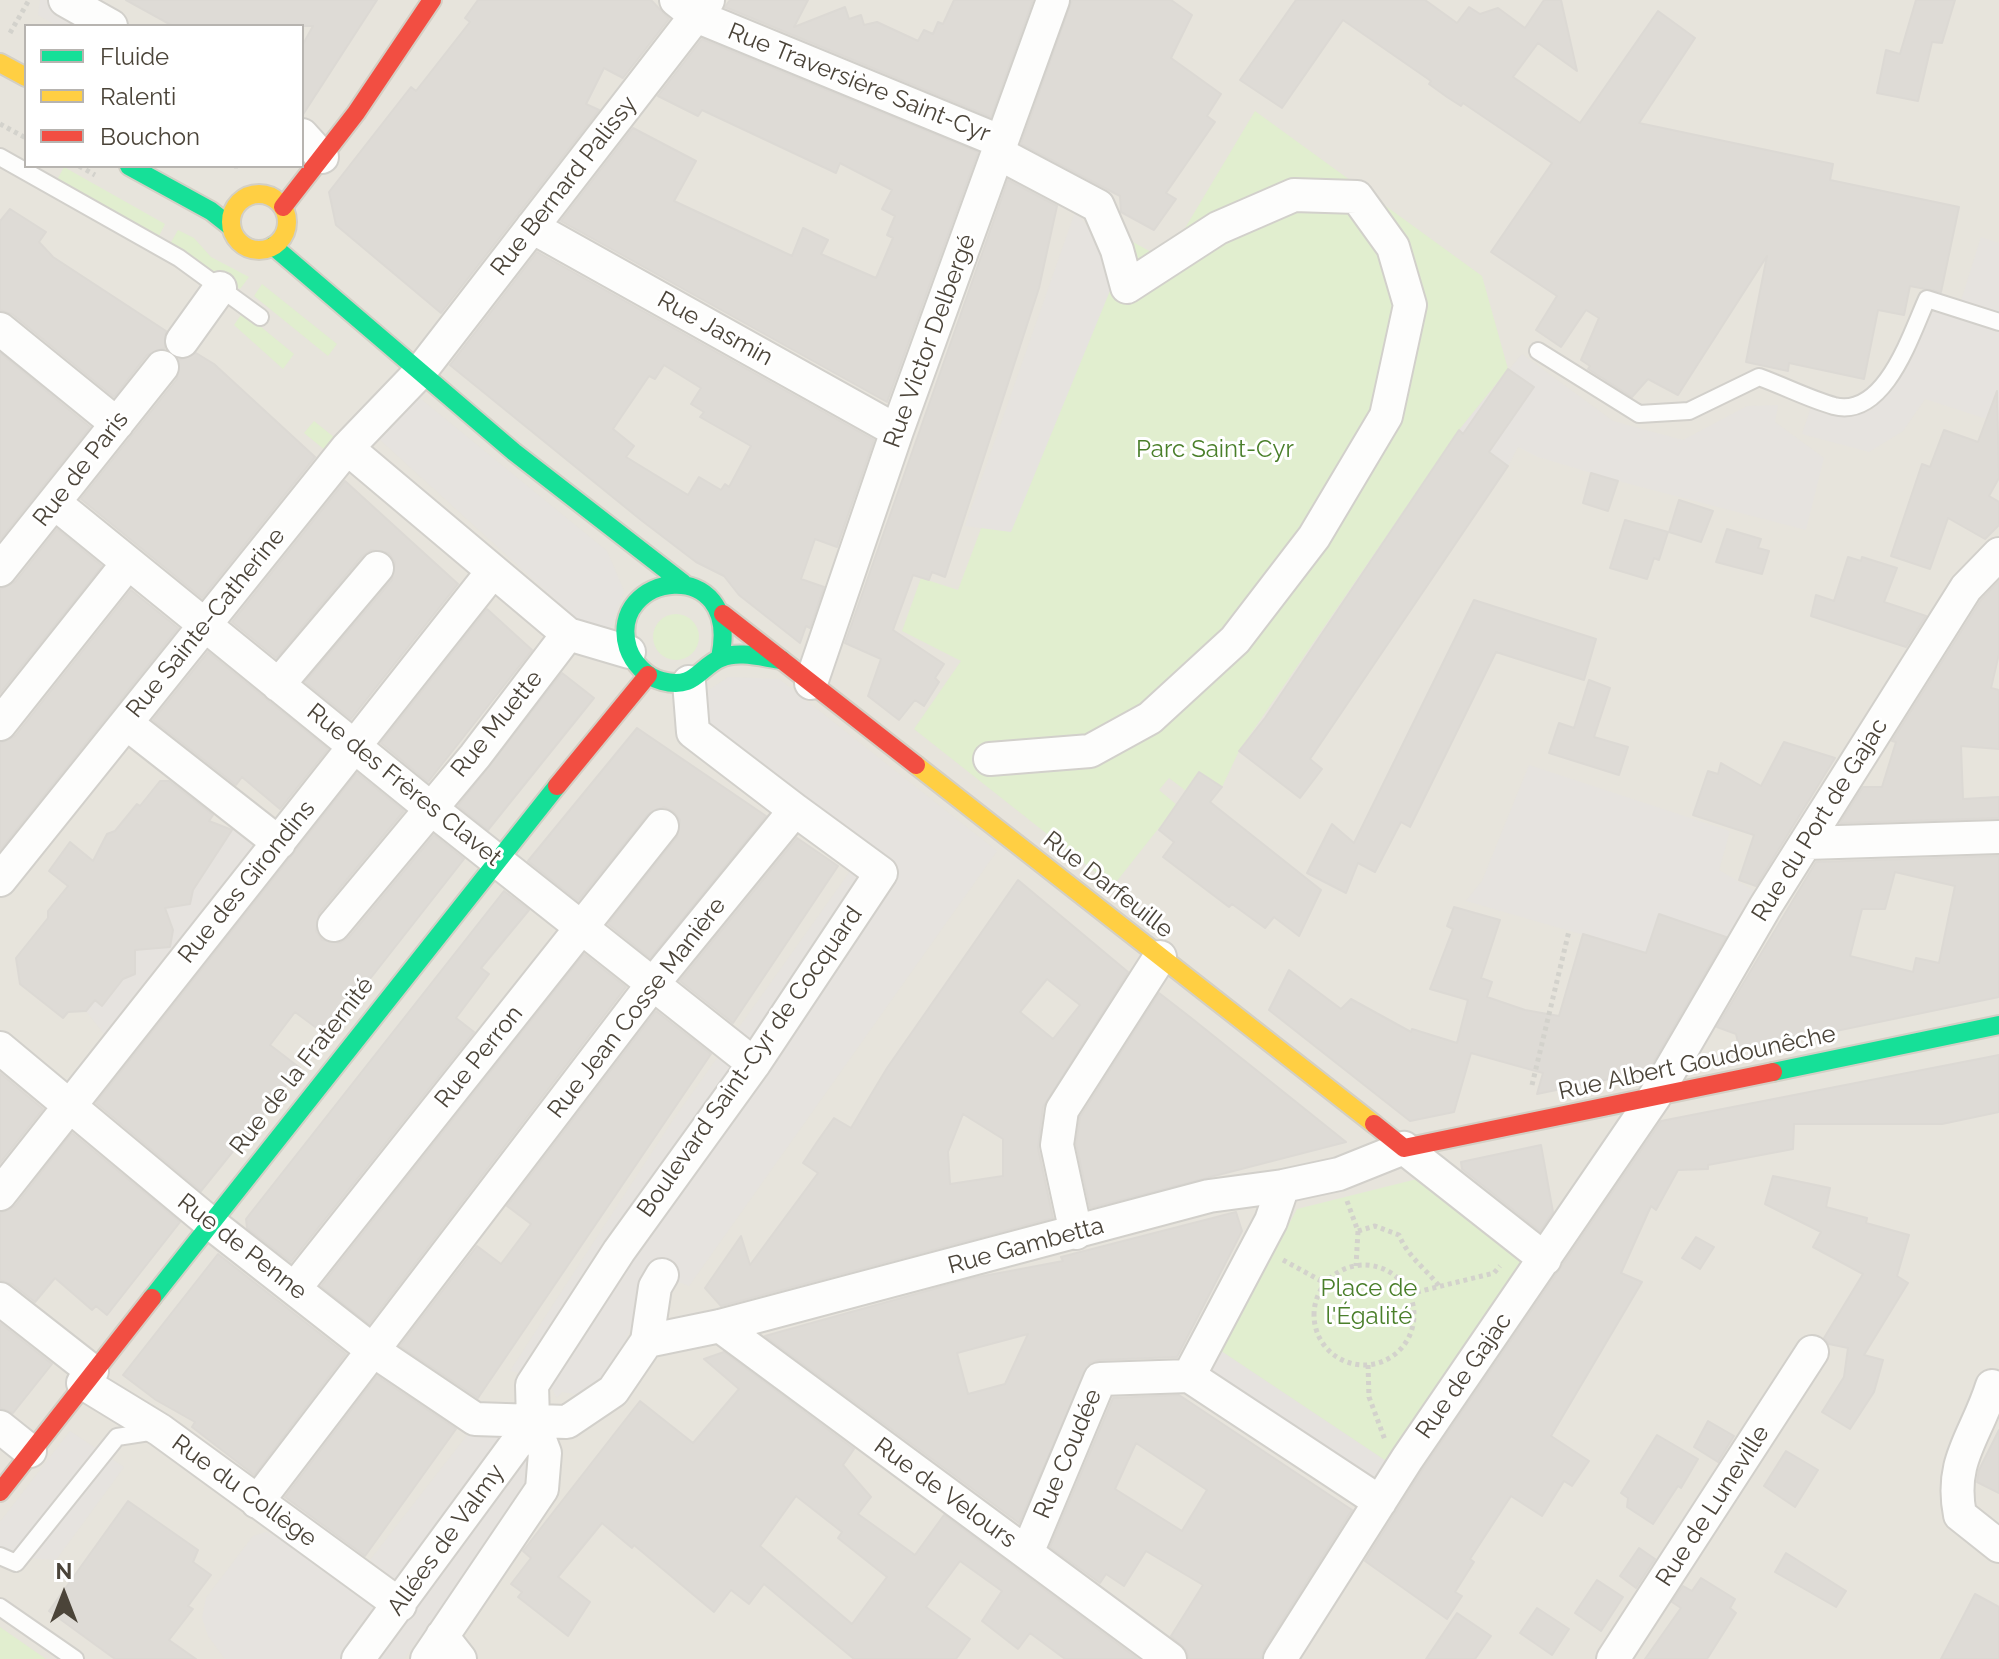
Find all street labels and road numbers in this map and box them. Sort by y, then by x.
street label: Rue Traversière Saint-Cyr [724,17,994,149]
street label: Rue Bernard Palissy [485,90,643,282]
street label: Rue Victor Delbergé [878,230,982,452]
street label: Rue Jasmin [652,286,778,372]
street label: Rue de Paris [27,406,135,532]
street label: Rue Sainte-Catherine [121,522,291,724]
street label: Rue Muette [445,665,549,783]
street label: Rue des Frères Clavet [301,698,507,872]
street label: Rue du Port de Gajac [1746,713,1894,927]
street label: Rue des Girondins [173,795,321,969]
street label: Rue Darfeuille [1037,825,1179,945]
street label: Rue Jean Cosse Manière [542,892,732,1124]
street label: Boulevard Saint-Cyr de Cocquard [631,901,869,1223]
street label: Rue de la Fraternité [224,972,380,1160]
street label: Rue Perron [429,1000,529,1114]
street label: Rue Albert Goudounêche [1556,1020,1838,1106]
street label: Rue de Penne [172,1188,312,1306]
street label: Rue Gambetta [945,1211,1107,1281]
street label: Rue de Gajac [1410,1308,1518,1444]
street label: Rue Coudée [1028,1385,1108,1523]
street label: Rue de Luneville [1650,1420,1776,1592]
street label: Rue du Collège [166,1429,322,1553]
street label: Rue de Velours [868,1432,1022,1554]
street label: Allées de Valmy [382,1459,510,1621]

